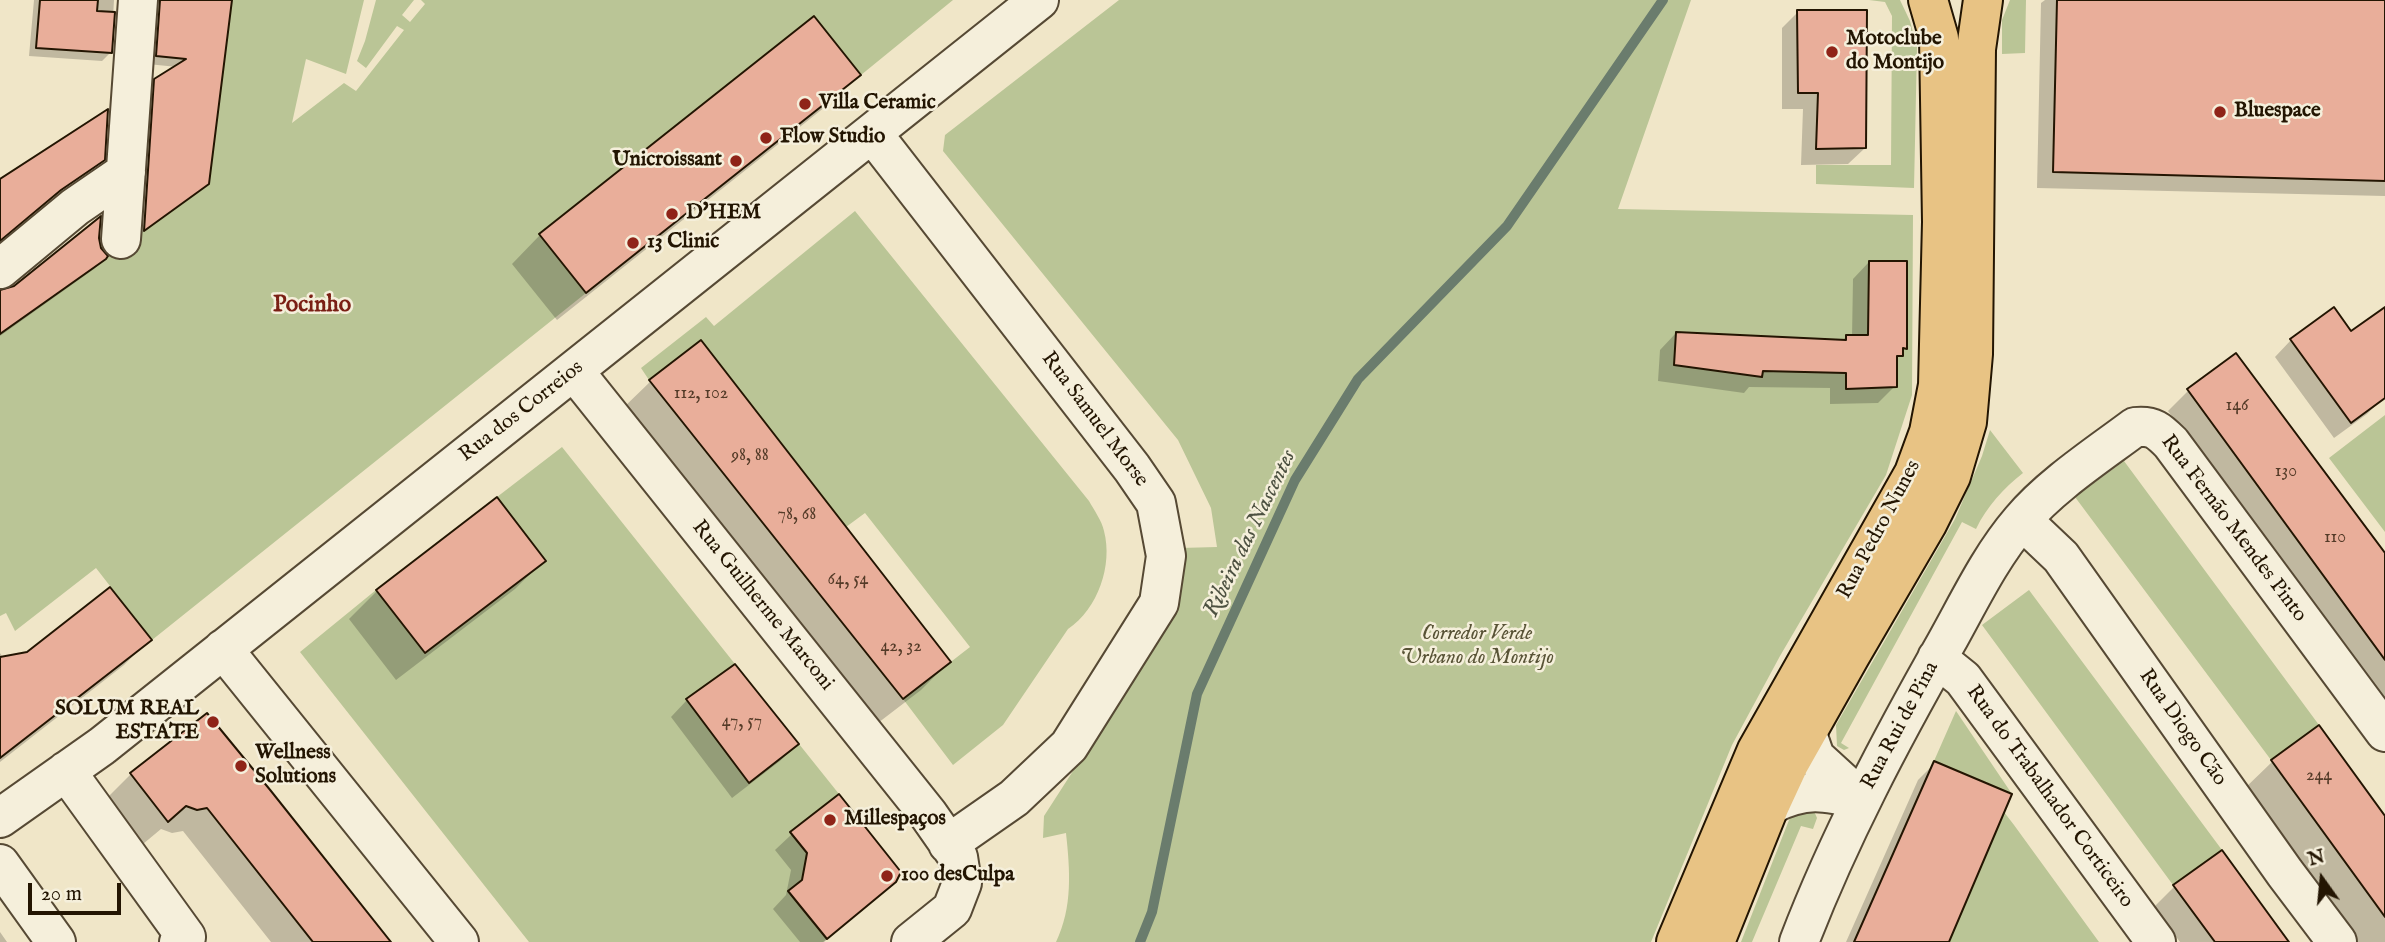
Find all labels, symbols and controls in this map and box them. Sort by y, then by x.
place label: Motoclube do Montijo [1846,27,1944,77]
marker: Motoclube do Montijo [1824,44,1840,60]
place label: Villa Ceramic [819,91,936,117]
marker: Villa Ceramic [797,96,813,112]
place label: Bluespace [2234,99,2321,125]
marker: Bluespace [2212,104,2228,120]
place label: Flow Studio [780,125,885,151]
marker: Flow Studio [758,130,774,146]
place label: Unicroissant [612,148,722,174]
marker: Unicroissant [728,153,744,169]
place label: D'HEM [686,201,761,227]
marker: D'HEM [664,206,680,222]
place label: 13 Clinic [647,230,719,256]
marker: 13 Clinic [625,235,641,251]
district label: Pocinho [273,292,351,320]
street label: Rua Samuel Morse [1035,347,1153,493]
street label: Rua dos Correios [455,356,589,468]
house number: 112, 102 [674,383,728,405]
house number: 146 [2225,395,2249,417]
street label: Rua Fernão Mendes Pinto [2154,431,2312,627]
house number: 98, 88 [731,445,769,467]
water label: Ribeira das Nascentes [1199,446,1303,622]
street label: Rua Pedro Nunes [1833,456,1927,604]
house number: 130 [2275,461,2297,483]
house number: 78, 68 [778,504,816,526]
street label: Rua Guilherme Marconi [686,516,838,696]
house number: 110 [2324,527,2346,549]
house number: 64, 54 [828,569,868,591]
park label: Corredor Verde Urbano do Montijo [1400,622,1554,672]
house number: 42, 32 [880,636,922,658]
street label: Rua Rui de Pina [1857,658,1945,794]
street label: Rua Diogo Cão [2132,665,2232,791]
street label: Rua do Trabalhador Corticeiro [1960,681,2138,913]
place label: SOLUM REAL ESTATE [55,697,199,747]
house number: 47, 57 [722,711,762,733]
marker: SOLUM REAL ESTATE [205,714,221,730]
place label: Wellness Solutions [255,741,336,791]
marker: Wellness Solutions [233,758,249,774]
house number: 244 [2306,765,2332,787]
place label: Millespaços [844,807,946,833]
marker: Millespaços [822,812,838,828]
north arrow [2287,844,2357,914]
text: N [2306,845,2328,872]
place label: 100 desCulpa [901,863,1014,889]
marker: 100 desCulpa [879,868,895,884]
scale bar [32,869,124,913]
text: 20 m [41,881,82,908]

